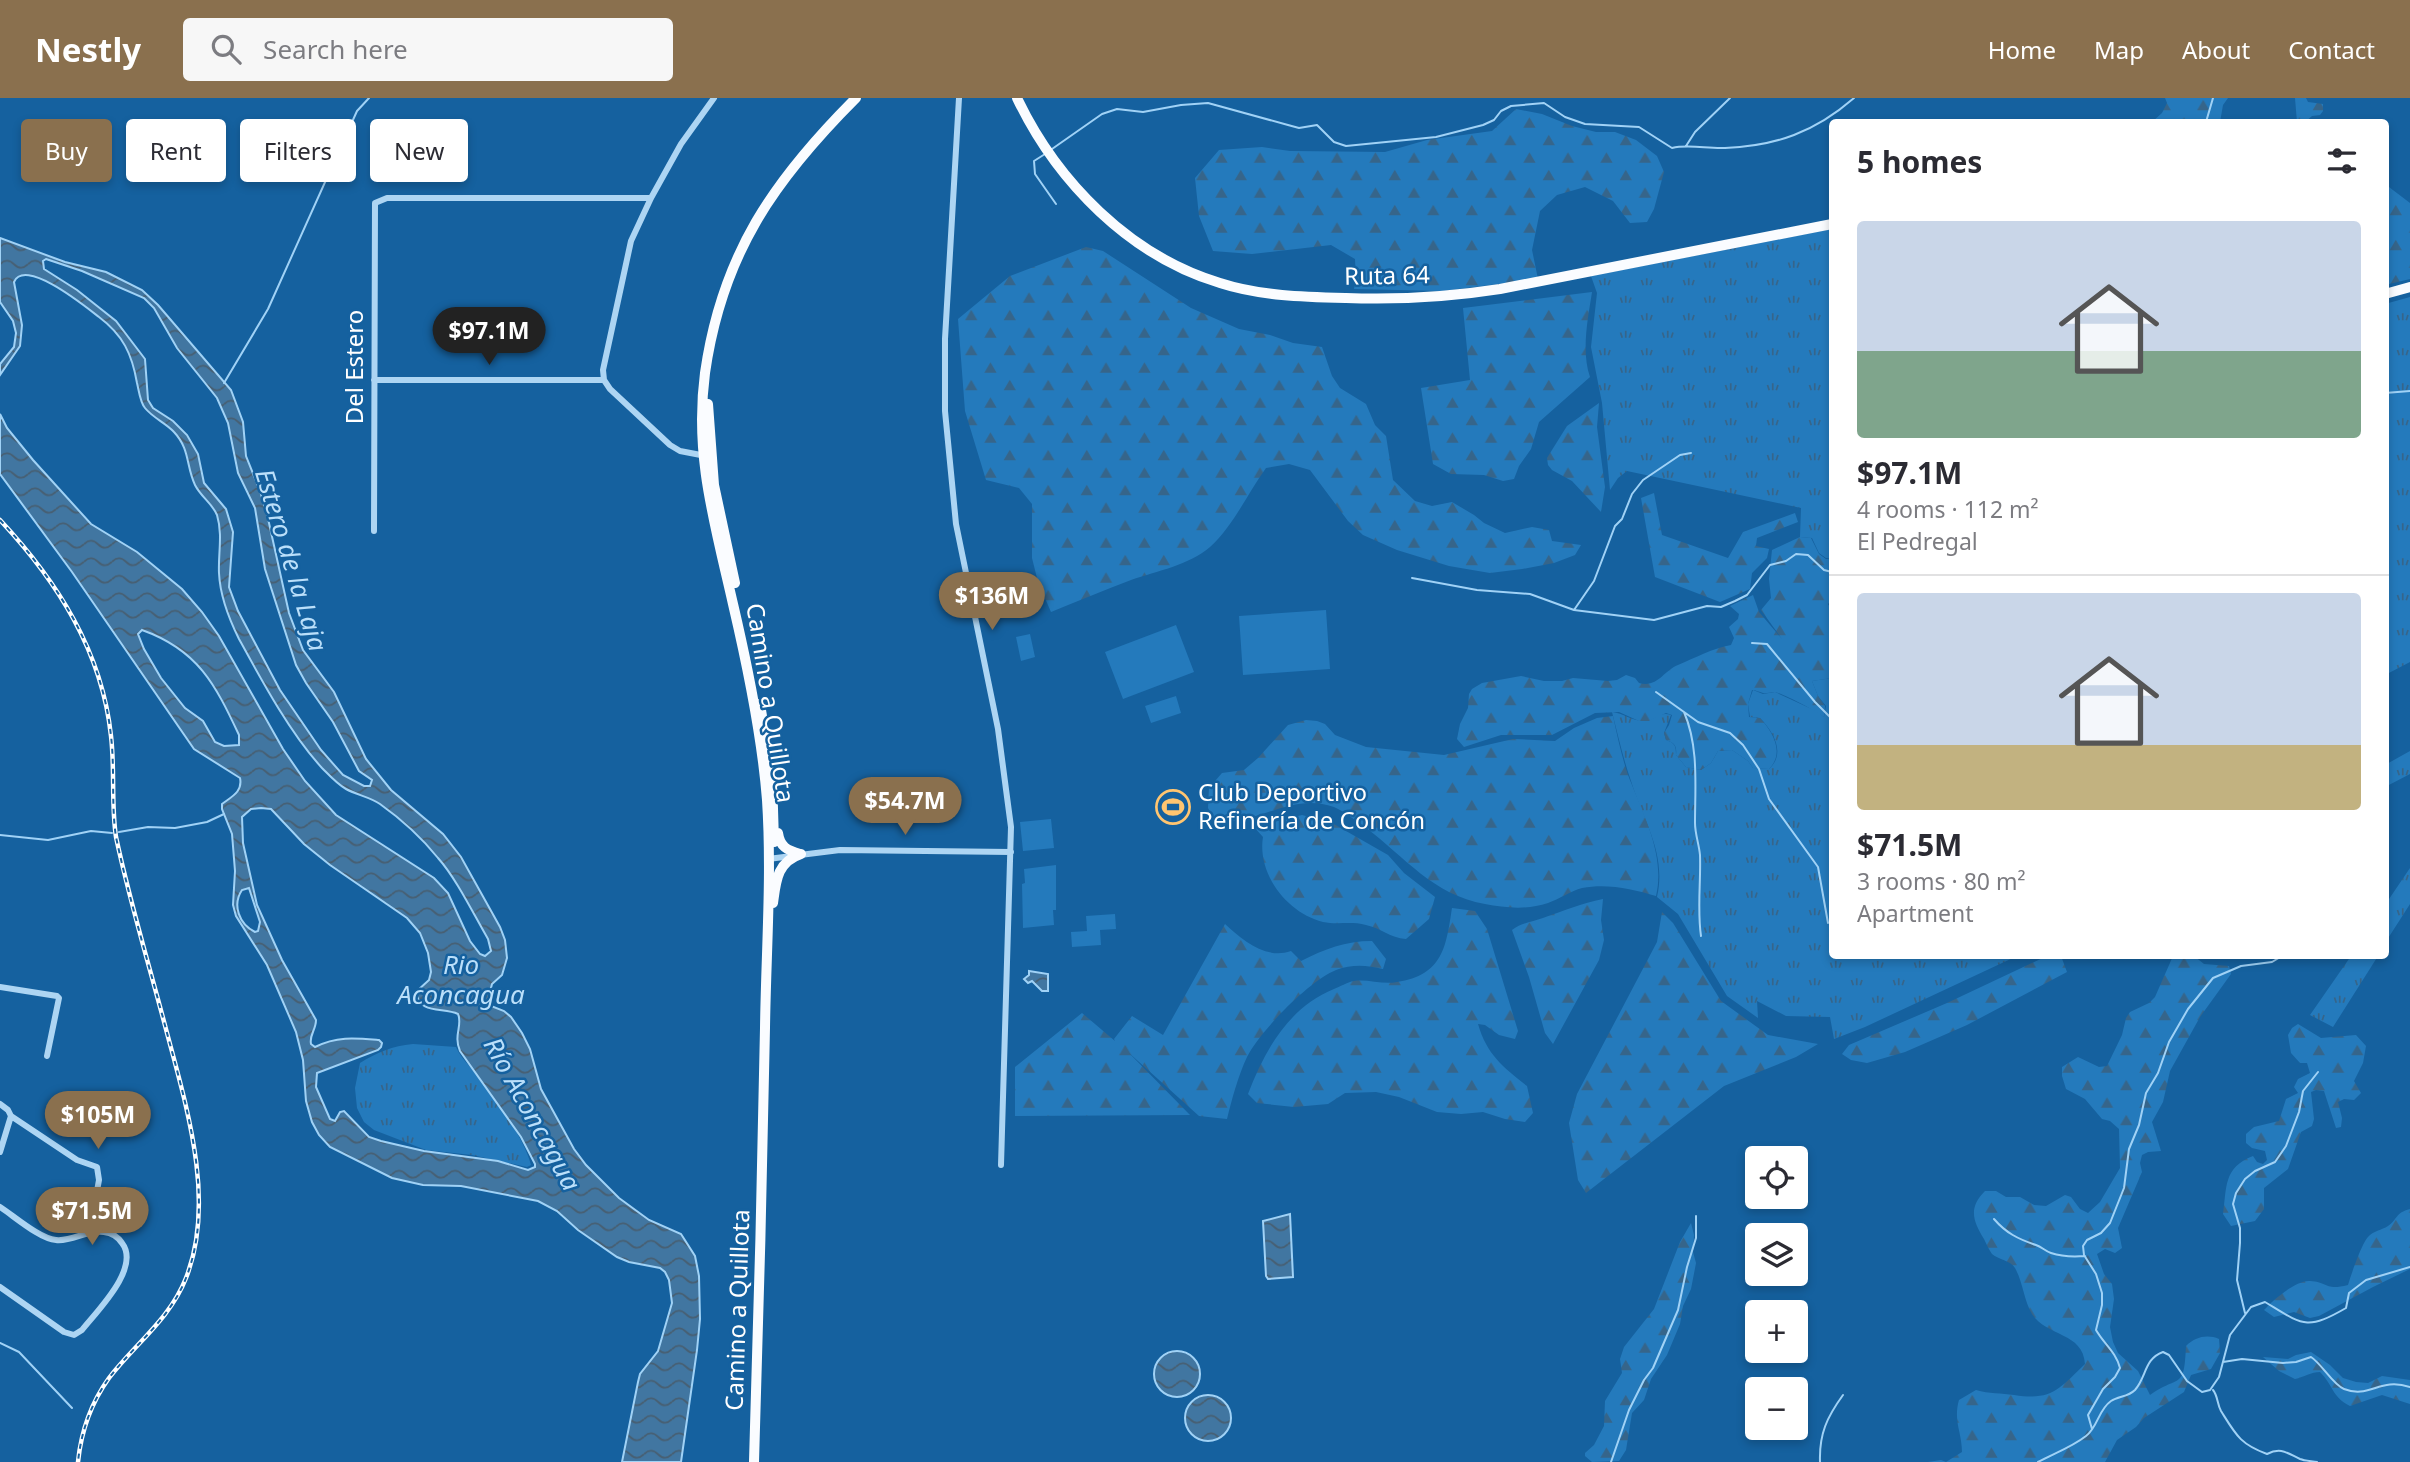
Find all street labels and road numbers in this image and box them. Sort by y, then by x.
street label: Ruta 64 [1344,257,1430,292]
street label: Del Estero [337,310,370,424]
street label: Camino a Quillota [739,601,804,805]
street label: Camino a Quillota [716,1209,757,1411]

